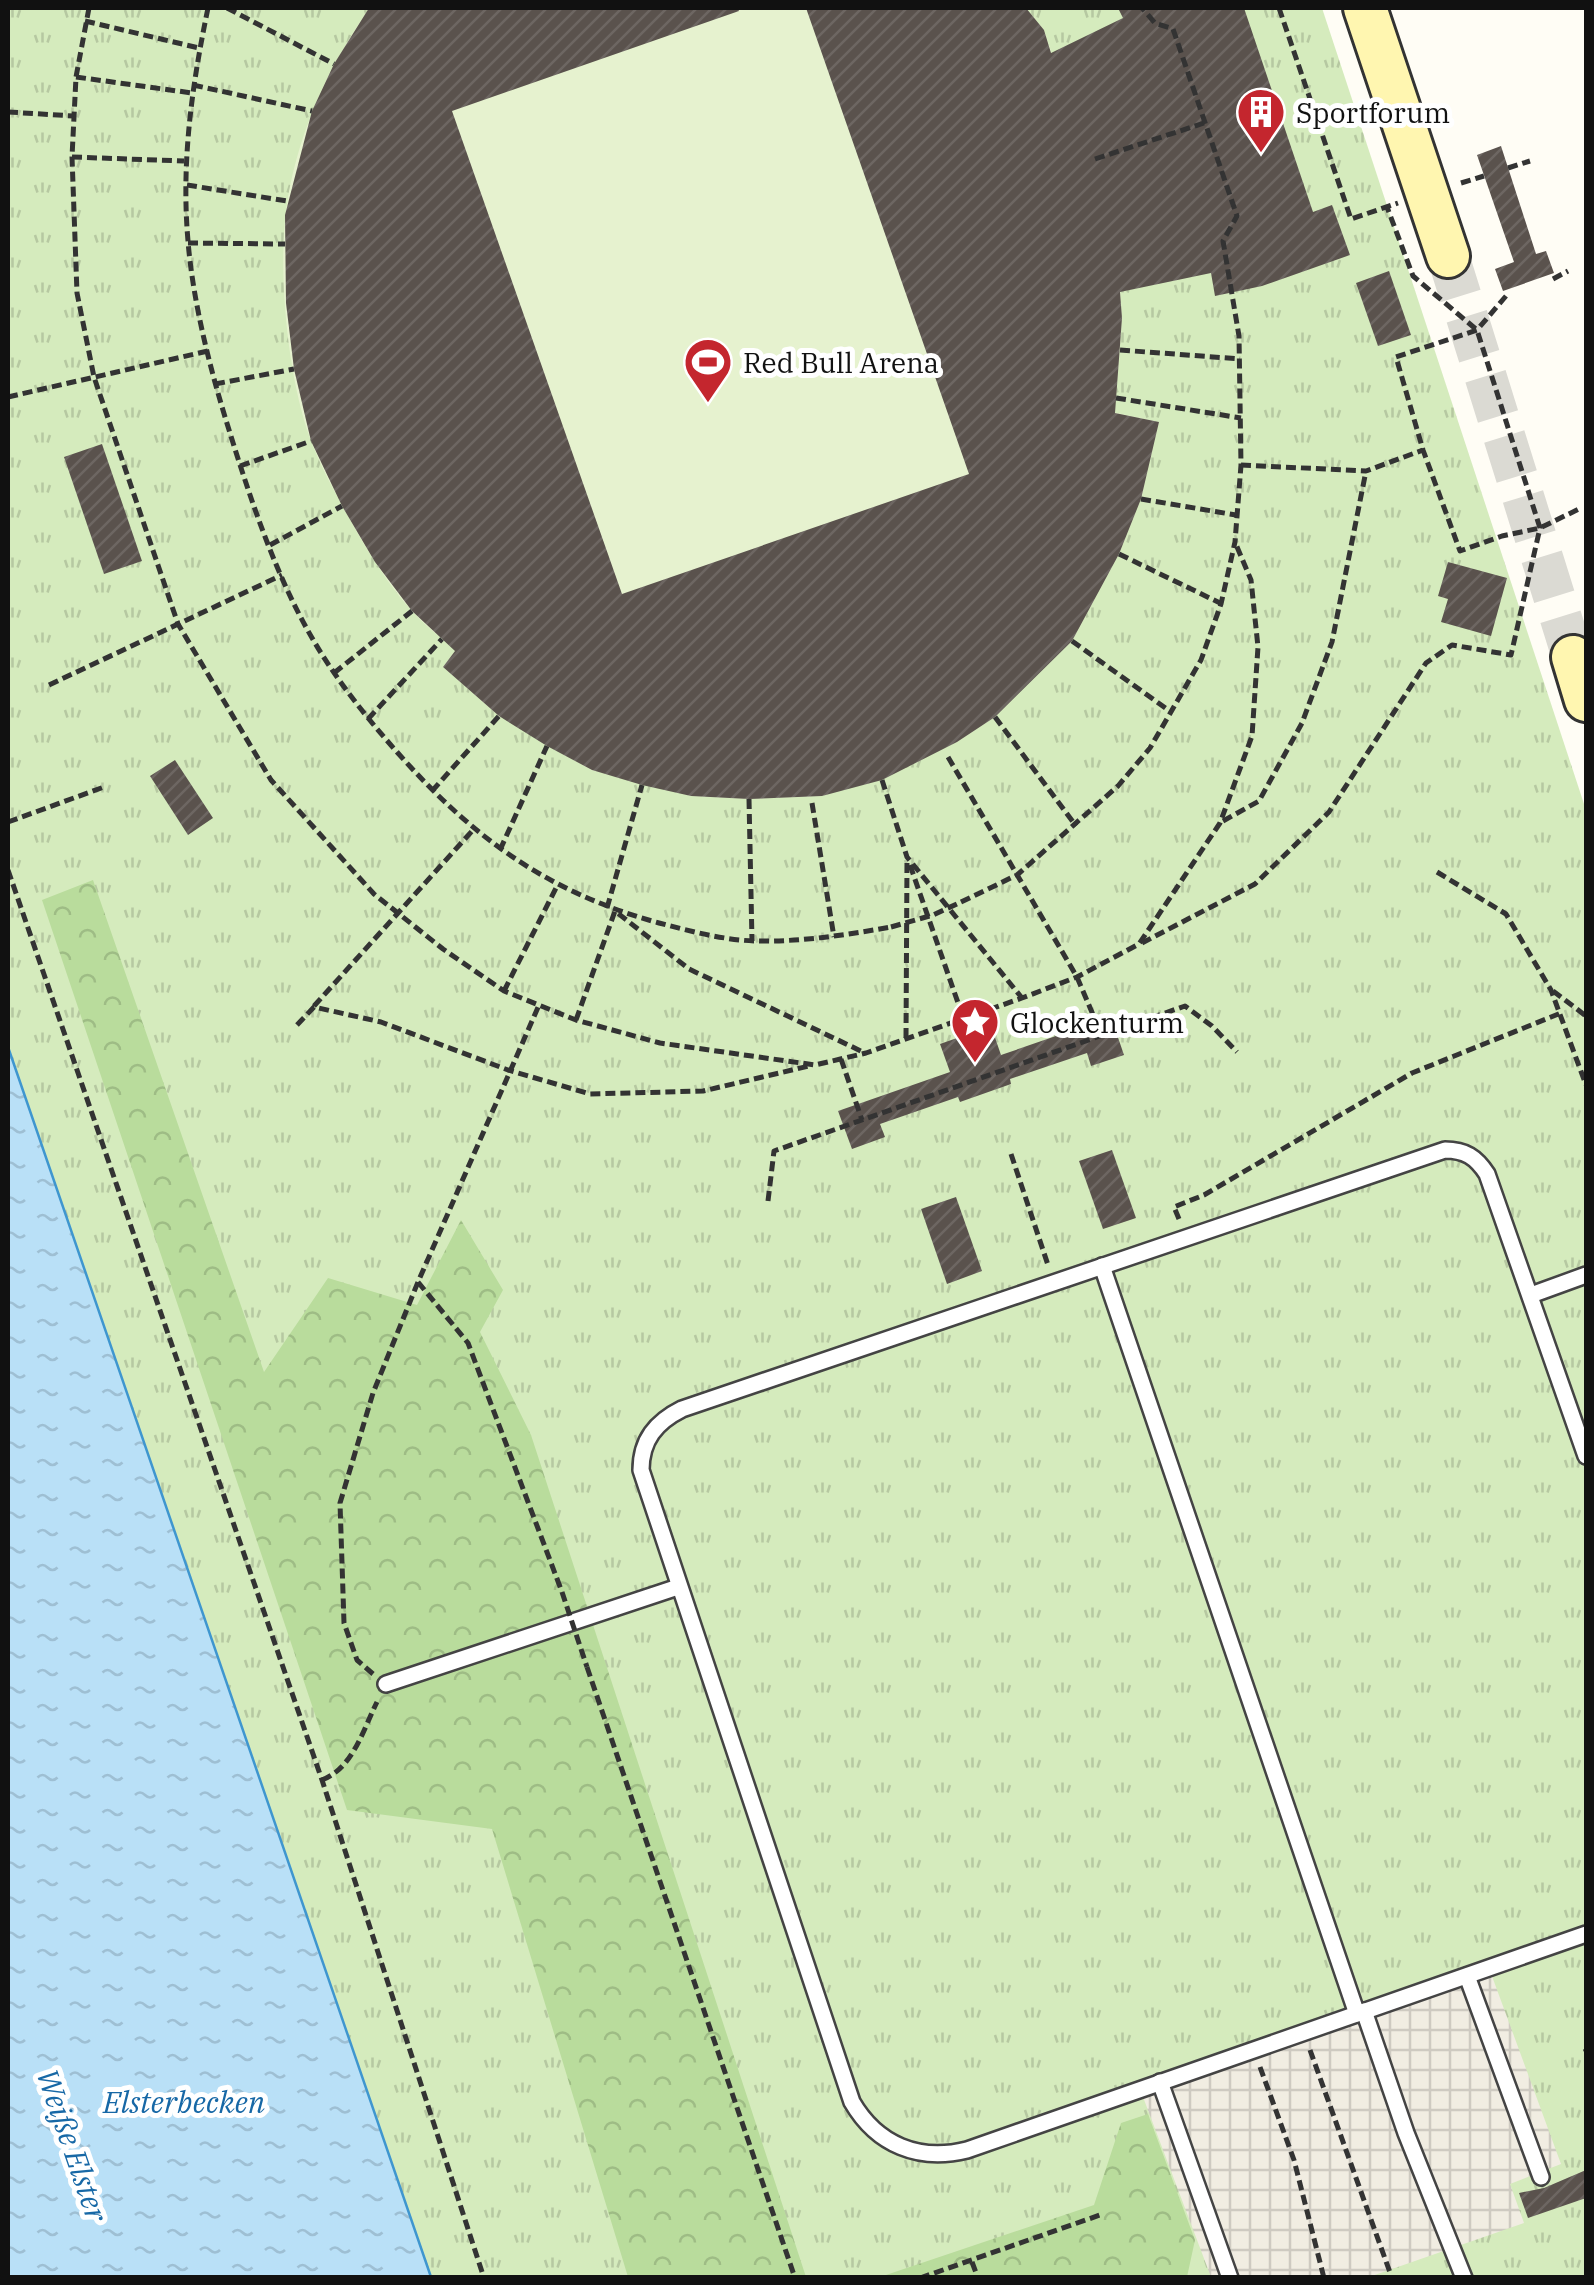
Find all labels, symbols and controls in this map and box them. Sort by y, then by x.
building icon: Sportforum [1235,86,1287,154]
place label: Sportforum [1296,94,1450,131]
sports icon: Red Bull Arena [682,336,734,404]
place label: Red Bull Arena [743,344,939,381]
place icon: Glockenturm [949,996,1001,1064]
place label: Glockenturm [1010,1004,1184,1041]
water label: Weiße Elster [29,2064,118,2227]
water label: Elsterbecken [102,2082,265,2121]

